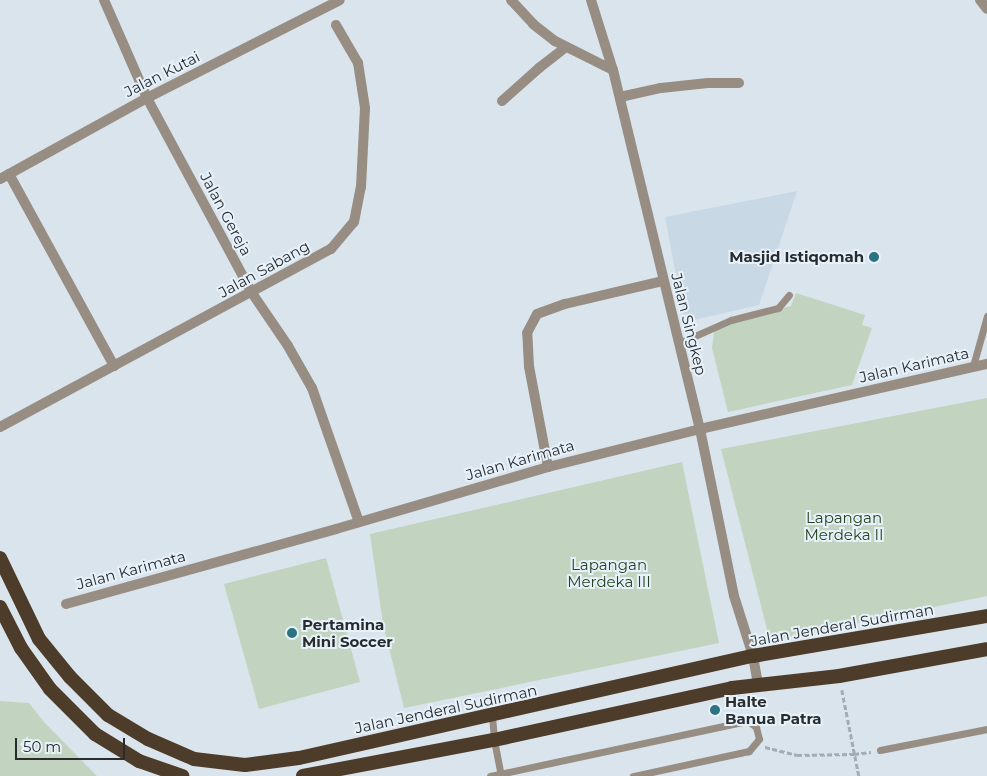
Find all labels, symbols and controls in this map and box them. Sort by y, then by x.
street label: Jalan Kutai [121,47,203,101]
street label: Jalan Gereja [197,169,255,259]
street label: Jalan Sabang [216,237,312,301]
place label: Masjid Istiqomah [729,248,864,266]
marker: Masjid Istiqomah [868,251,880,263]
street label: Jalan Singkep [668,271,710,377]
street label: Jalan Karimata [857,344,971,386]
street label: Jalan Karimata [464,436,576,484]
park label: Lapangan Merdeka II [804,508,884,543]
street label: Jalan Karimata [75,547,187,593]
park label: Lapangan Merdeka III [567,555,651,590]
street label: Jalan Jenderal Sudirman [749,600,935,650]
place label: Pertamina Mini Soccer [302,615,393,650]
marker: Pertamina Mini Soccer [286,627,298,639]
street label: Jalan Jenderal Sudirman [353,681,539,737]
place label: Halte Banua Patra [725,692,822,727]
marker: Halte Banua Patra [709,704,721,716]
scale bar [18,728,128,760]
text: 50 m [23,737,61,756]

